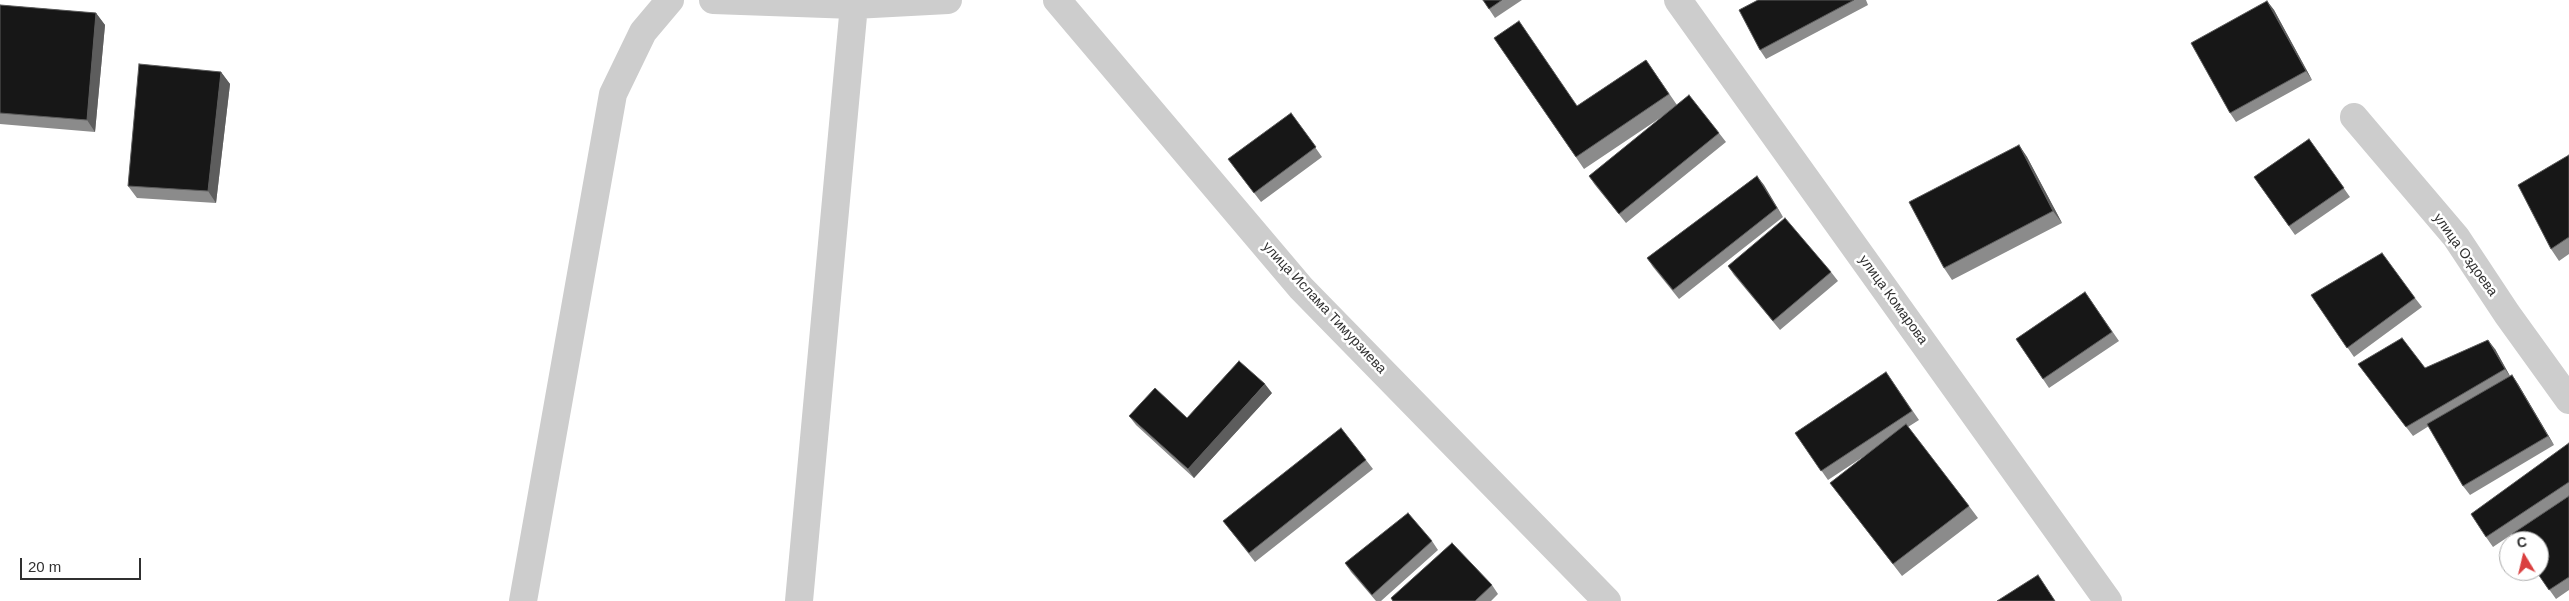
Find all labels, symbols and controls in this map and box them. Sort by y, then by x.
street label: улица Оздоева [2429,210,2501,300]
street label: улица Ислама Тимурзиева [1259,239,1389,377]
street label: улица Комарова [1855,252,1931,348]
north arrow [2499,531,2549,581]
text: С [2516,533,2528,551]
scale bar [22,548,144,580]
text: 20 m [28,558,61,575]

